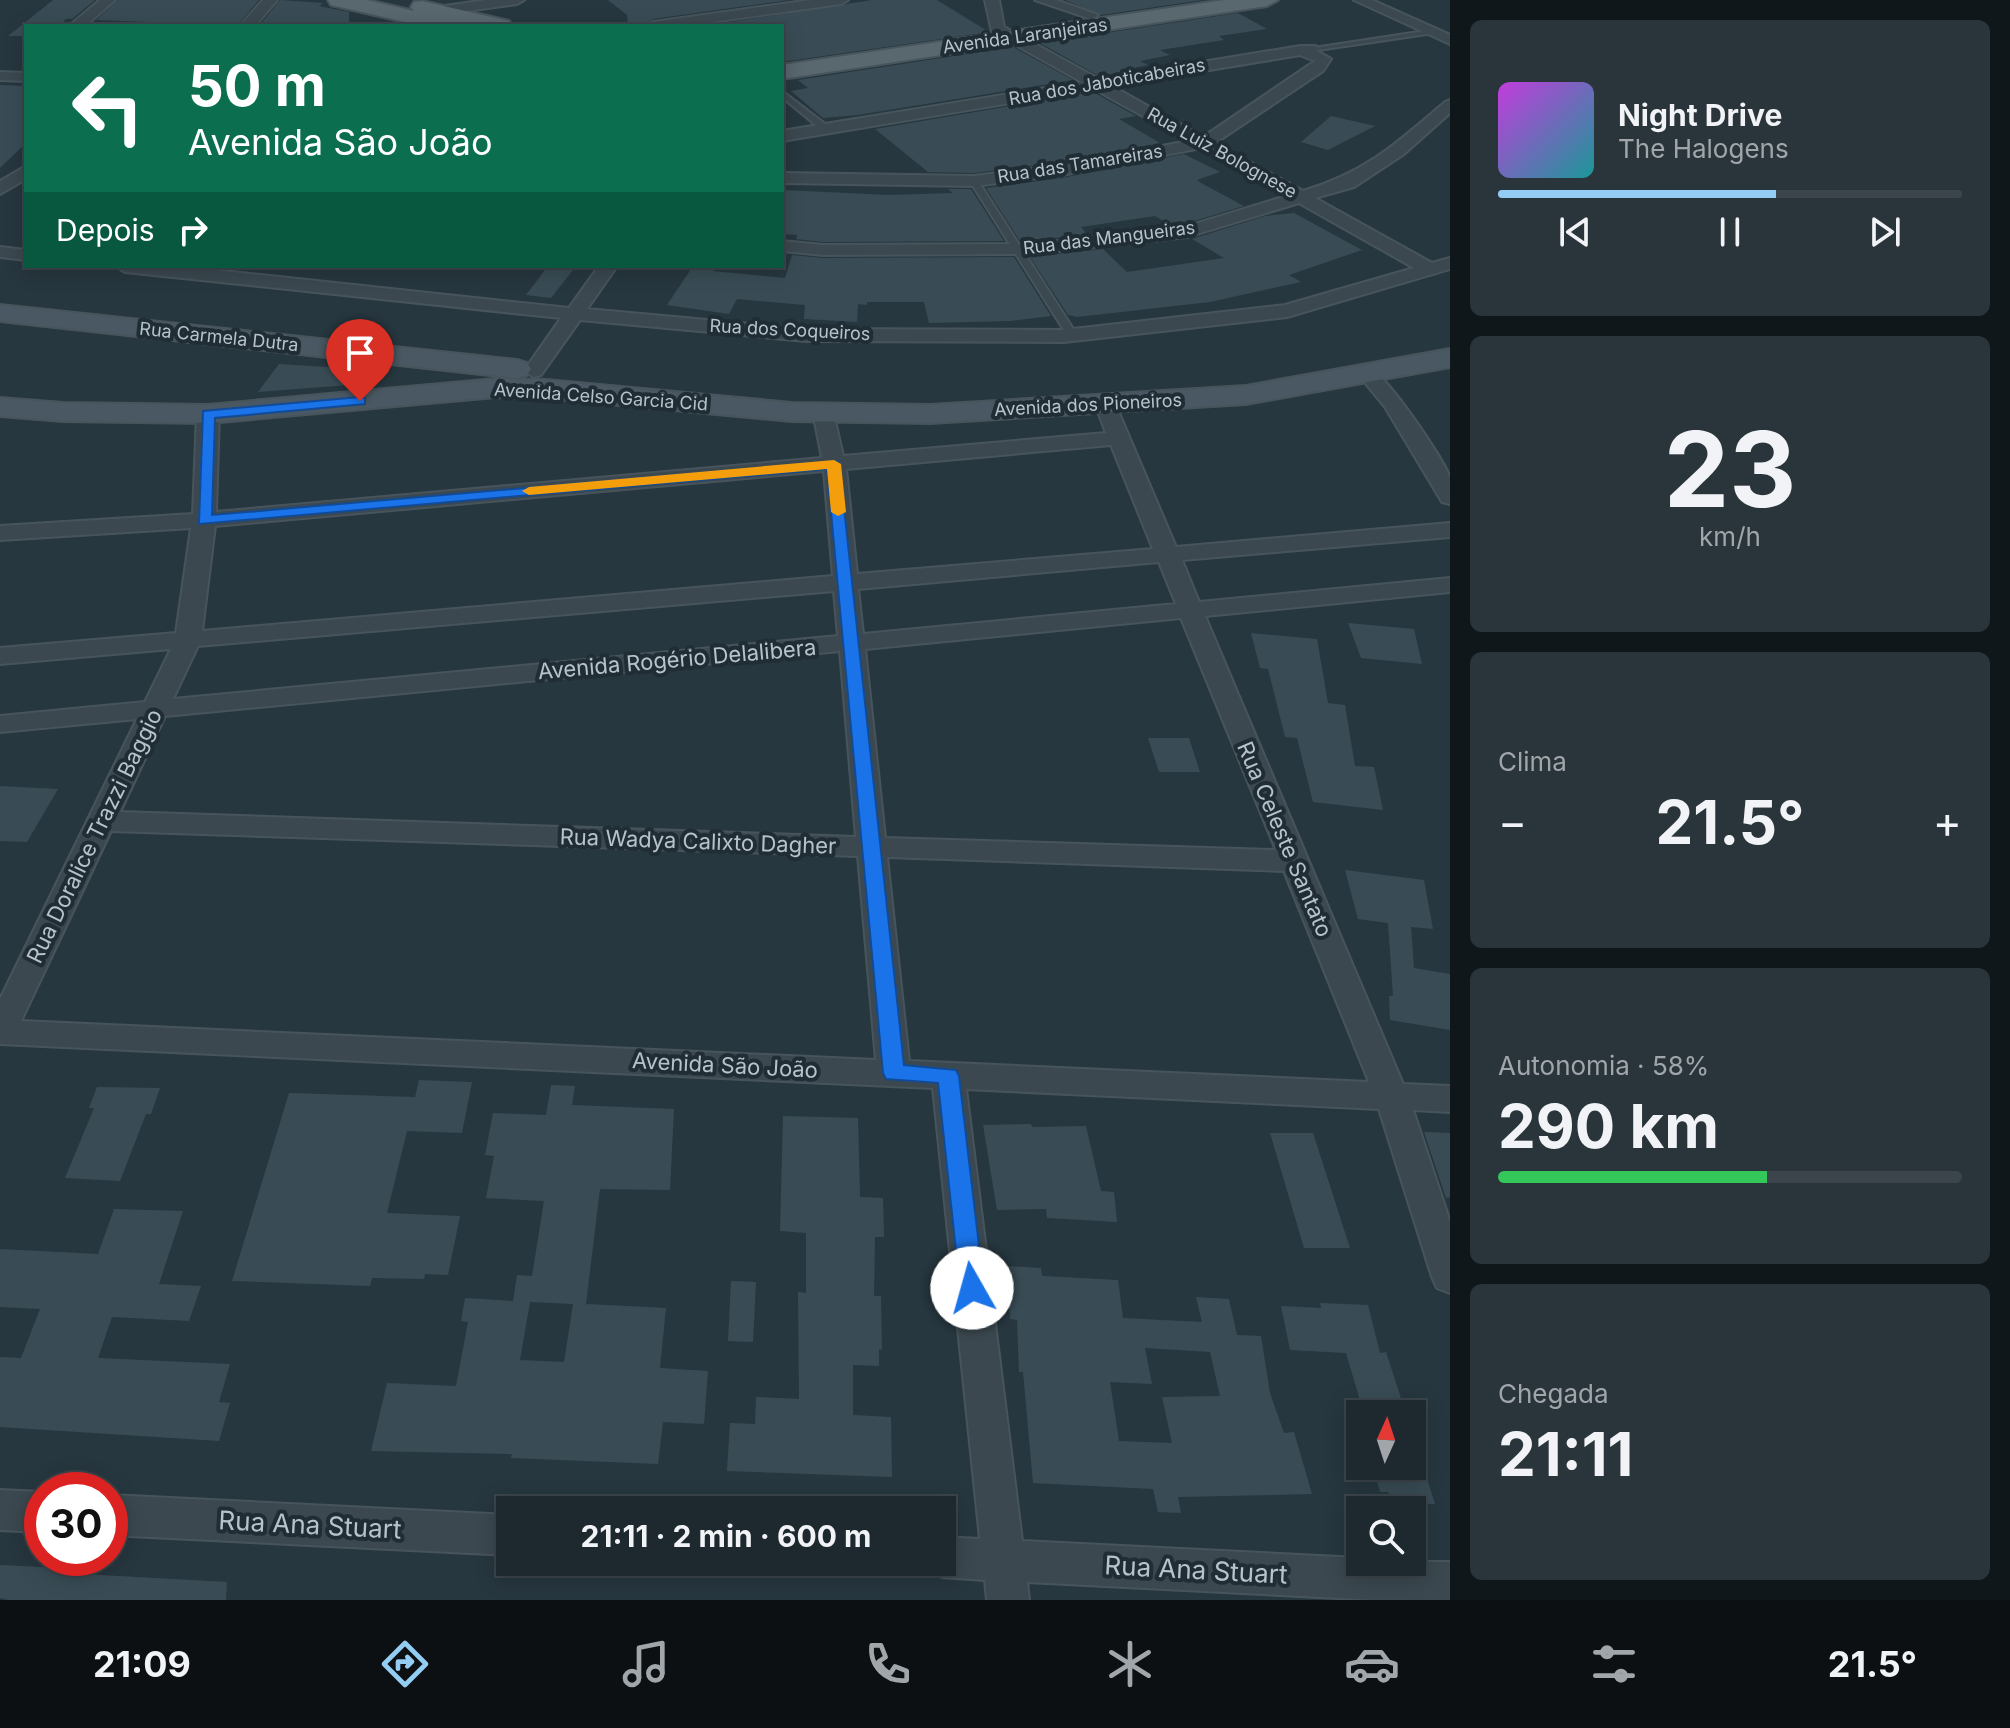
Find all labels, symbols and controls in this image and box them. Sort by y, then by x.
street label: Avenida Laranjeiras [941,14,1109,57]
text: 50 m [188,52,326,120]
street label: Rua dos Jaboticabeiras [1007,54,1207,109]
icon: left [56,56,160,160]
text: Night Drive [1618,97,1782,133]
street label: Rua Luiz Bolognese [1144,103,1301,202]
text: Avenida São João [188,120,493,164]
text: The Halogens [1618,133,1789,164]
street label: Rua das Tamareiras [996,140,1164,187]
icon: right [171,208,215,252]
icon: previous [1553,210,1597,254]
icon: pause [1708,210,1752,254]
icon: next [1863,210,1907,254]
text: Depois [56,212,155,248]
street label: Rua das Mangueiras [1022,217,1196,258]
street label: Rua dos Coqueiros [709,315,871,344]
street label: Rua Carmela Dutra [138,318,300,355]
pin [326,319,394,401]
icon: arrive [338,331,382,375]
street label: Avenida Celso Garcia Cid [493,379,709,414]
street label: Avenida dos Pioneiros [994,389,1182,420]
text: 23 [1664,406,1796,532]
text: km/h [1699,521,1761,552]
street label: Avenida Rogério Delalibera [537,634,817,684]
street label: Rua Doralice Trazzi Baggio [21,705,167,967]
street label: Rua Celeste Santato [1232,737,1338,941]
text: Clima [1498,746,1567,777]
text: 21.5° [1656,786,1804,858]
text: − [1498,795,1527,849]
text: + [1933,795,1962,849]
street label: Rua Wadya Calixto Dagher [559,823,837,859]
street label: Avenida São João [631,1047,819,1083]
text: Autonomia · 58% [1498,1050,1709,1081]
text: 290 km [1498,1090,1719,1162]
position arrow [930,1246,1014,1330]
text: Chegada [1498,1378,1609,1409]
north arrow [1346,1400,1426,1480]
map controls [1346,1400,1426,1576]
text: 21:11 [1498,1418,1633,1490]
speed limit sign: 30 [24,1472,128,1576]
button: search [1346,1496,1426,1576]
street label: Rua Ana Stuart [218,1504,402,1545]
text: 21:11 · 2 min · 600 m [581,1518,871,1554]
street label: Rua Ana Stuart [1104,1549,1288,1590]
icon: directions [377,1636,433,1692]
icon: music [618,1636,674,1692]
icon: phone [860,1636,916,1692]
icon: climate [1102,1636,1158,1692]
icon: car [1344,1636,1400,1692]
icon: filters [1586,1636,1642,1692]
text: 21:09 [93,1642,191,1686]
text: 21.5° [1828,1642,1917,1686]

